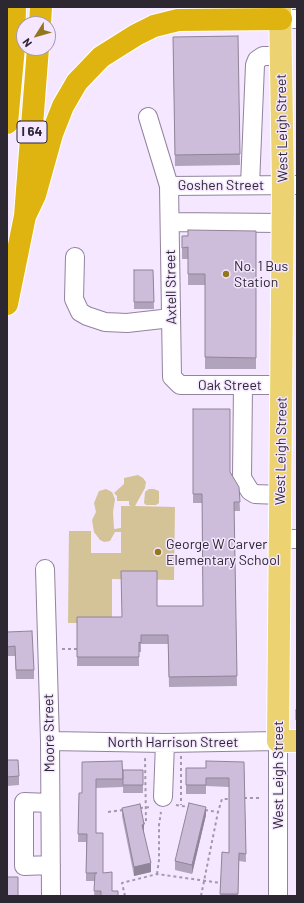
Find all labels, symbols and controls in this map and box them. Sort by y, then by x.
north arrow [16,16,56,56]
text: N [19,36,34,50]
street label: West Leigh Street [273,74,291,182]
road number: I 64 [17,121,47,143]
street label: Goshen Street [178,177,264,193]
street label: Axtell Street [162,249,180,325]
place label: No. 1 Bus Station [234,258,288,290]
marker: No. 1 Bus Station [221,269,231,279]
street label: Oak Street [198,377,262,393]
street label: West Leigh Street [272,397,290,505]
place label: George W Carver Elementary School [166,536,280,568]
marker: George W Carver Elementary School [153,547,163,557]
street label: Moore Street [40,693,58,773]
street label: West Leigh Street [270,721,286,829]
street label: North Harrison Street [108,734,238,750]

